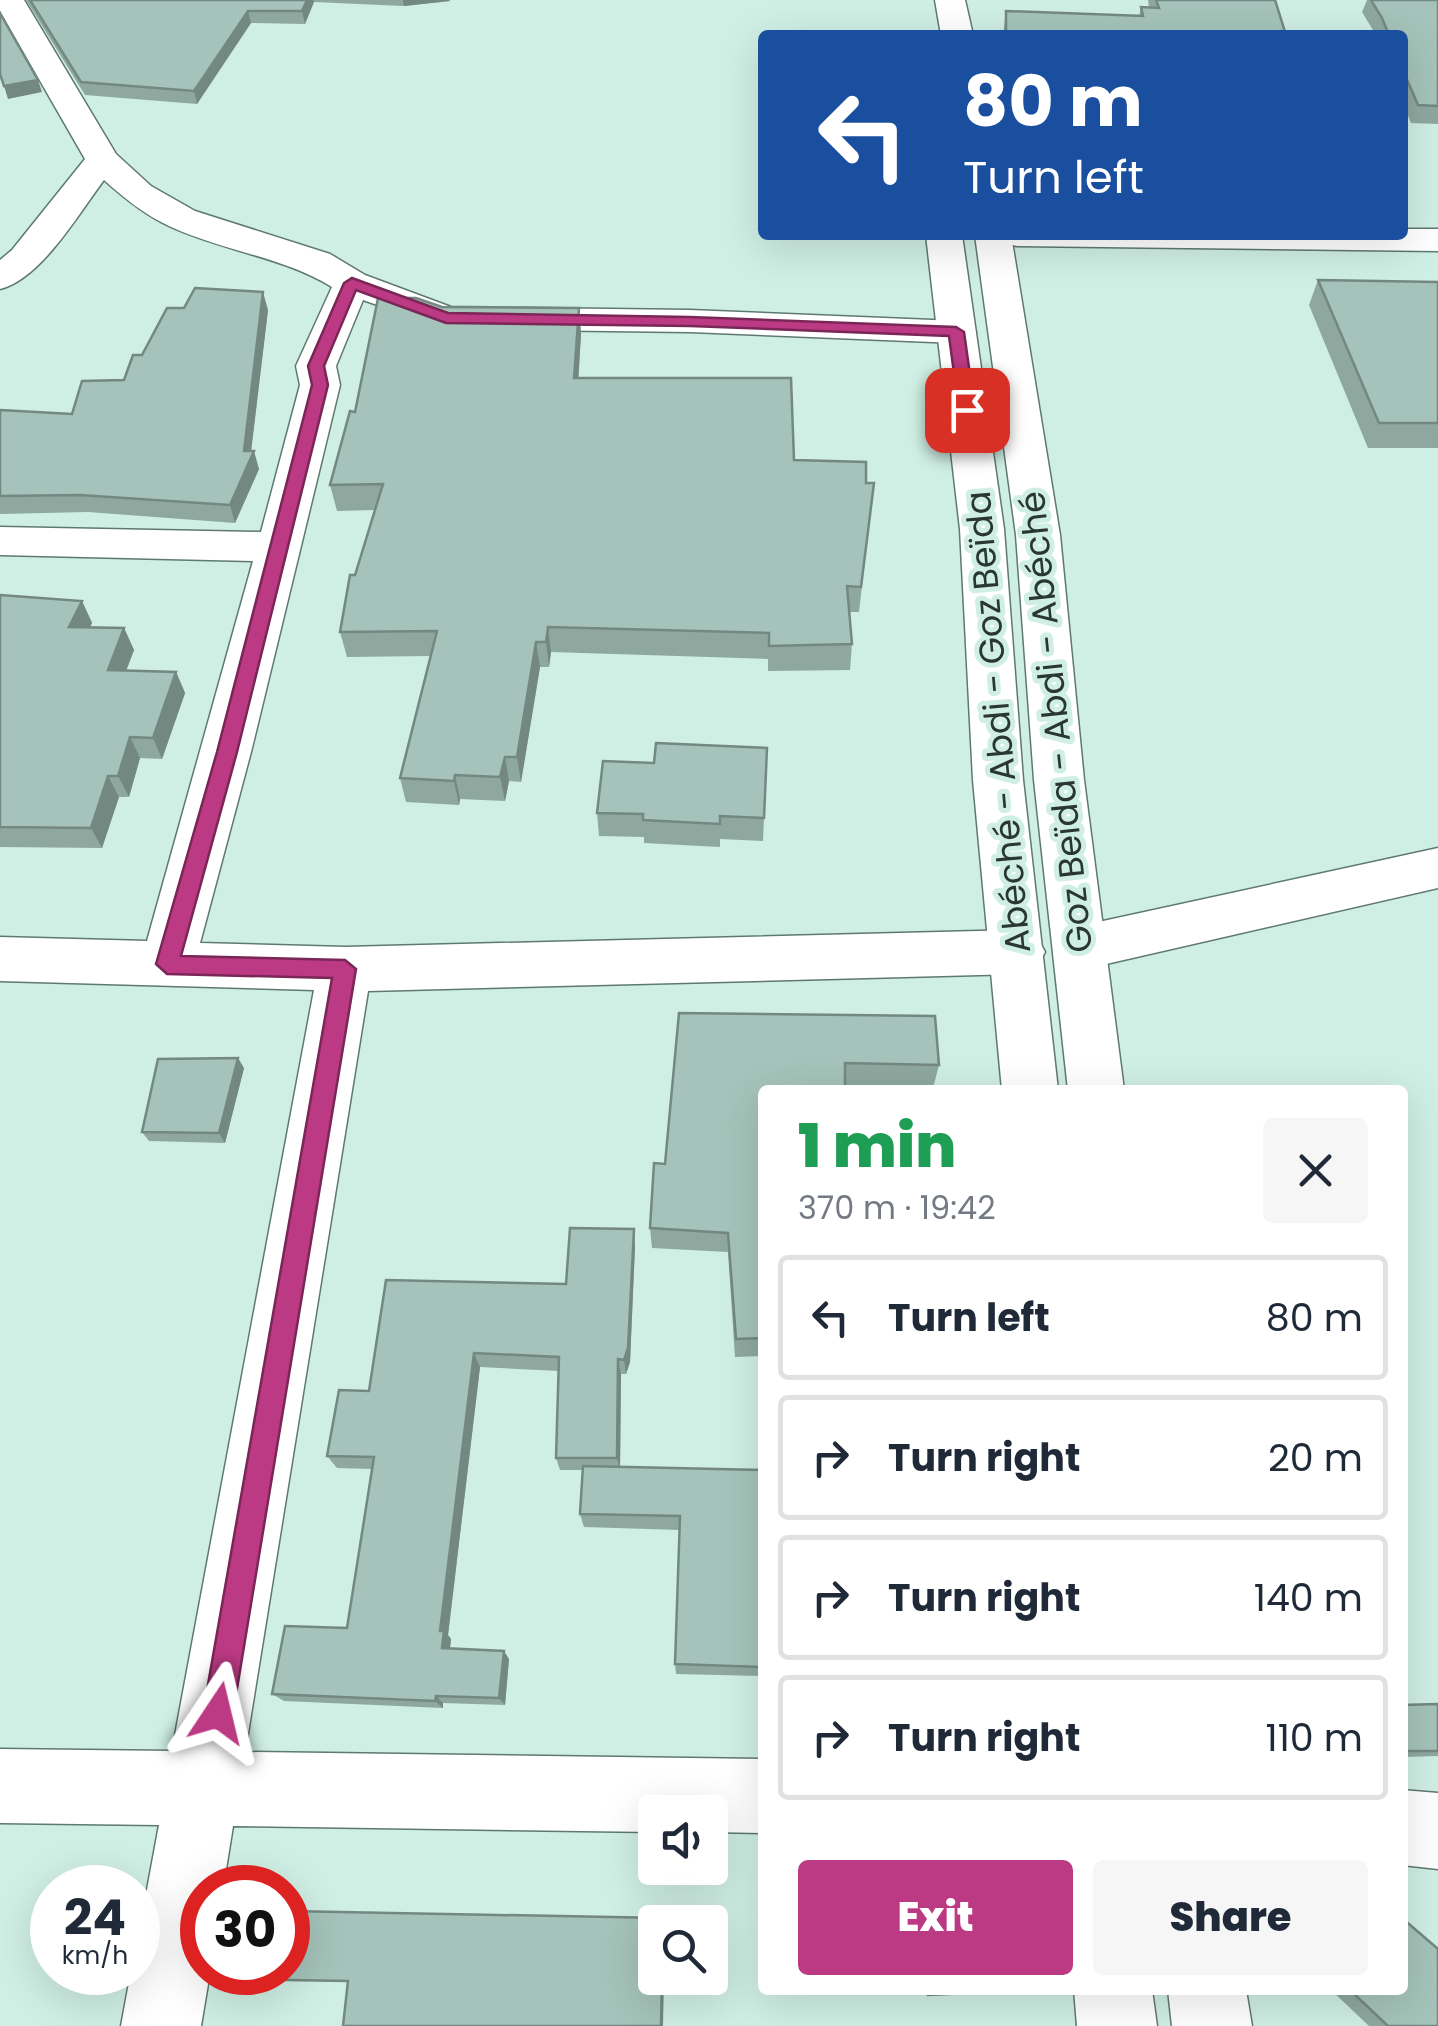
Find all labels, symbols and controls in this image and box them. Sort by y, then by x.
text: 80 m [963,52,1143,151]
icon: left [798,70,928,200]
text: Turn left [963,146,1144,209]
pin [925,368,1010,453]
icon: arrive [940,383,995,438]
street label: Abéché - Abdi - Goz Beïda [953,489,1042,955]
street label: Goz Beïda - Abdi - Abéché [1007,489,1104,955]
text: 1 min [798,1104,956,1188]
button: close [1263,1118,1368,1223]
text: 370 m · 19:42 [798,1185,996,1230]
icon: left [803,1290,858,1345]
text: Turn left [888,1291,1050,1344]
text: 80 m [1266,1291,1363,1344]
icon: right [803,1430,858,1485]
text: Turn right [888,1431,1080,1484]
text: 20 m [1268,1431,1363,1484]
icon: right [803,1570,858,1625]
text: Turn right [888,1571,1080,1624]
text: 140 m [1254,1571,1363,1624]
position arrow [166,1661,270,1765]
icon: right [803,1710,858,1765]
text: Turn right [888,1711,1080,1764]
text: 110 m [1266,1711,1363,1764]
map controls [638,1795,728,1995]
button: sound [638,1795,728,1885]
button: Exit [798,1860,1073,1975]
button: Share [1093,1860,1368,1975]
speed limit sign: 30 [180,1865,310,1995]
text: 24 [64,1882,126,1953]
button: search [638,1905,728,1995]
text: km/h [62,1938,128,1973]

